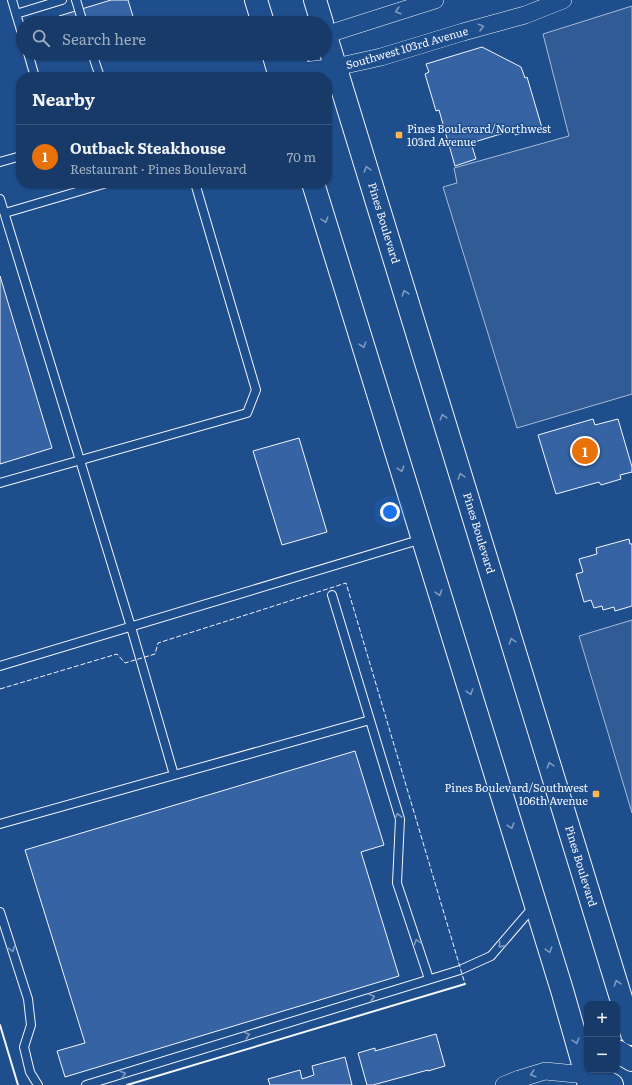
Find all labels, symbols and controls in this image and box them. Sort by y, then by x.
one-way arrow [395,6,402,15]
search box [16,16,332,60]
street label: Southwest 103rd Avenue [344,22,470,72]
one-way arrow [477,23,484,32]
icon: search [30,27,52,49]
text: Search here [62,27,146,50]
text: Nearby [32,86,95,111]
place label: Pines Boulevard/Northwest 103rd Avenue [407,120,552,149]
marker: Pines Boulevard/Northwest 103rd Avenue [394,130,404,140]
text: Outback Steakhouse [70,136,226,159]
text: 1 [42,147,48,166]
text: 70 m [287,147,316,166]
text: Restaurant · Pines Boulevard [70,159,247,178]
one-way arrow [363,166,372,173]
street label: Pines Boulevard [365,180,405,265]
one-way arrow [320,217,329,224]
one-way arrow [401,290,410,297]
one-way arrow [358,341,367,348]
one-way arrow [439,414,448,421]
pin: 1 [572,436,598,466]
one-way arrow [396,465,405,472]
one-way arrow [458,473,466,480]
street label: Pines Boulevard [460,490,500,575]
your location [380,502,400,522]
one-way arrow [434,589,443,596]
one-way arrow [508,637,517,644]
one-way arrow [465,688,473,695]
one-way arrow [546,762,555,769]
place label: Pines Boulevard/Southwest 106th Avenue [445,779,589,808]
marker: Pines Boulevard/Southwest 106th Avenue [591,789,601,799]
one-way arrow [394,813,402,819]
one-way arrow [506,822,515,829]
street label: Pines Boulevard [562,823,602,908]
one-way arrow [413,939,421,946]
one-way arrow [498,940,505,947]
one-way arrow [7,946,16,953]
one-way arrow [544,947,553,954]
one-way arrow [613,980,621,987]
one-way arrow [368,993,375,1002]
map controls [584,1001,620,1073]
button: + [584,1001,620,1037]
one-way arrow [244,1031,251,1040]
one-way arrow [571,1037,580,1044]
button: − [584,1037,620,1073]
one-way arrow [119,1070,126,1078]
one-way arrow [530,1070,537,1078]

